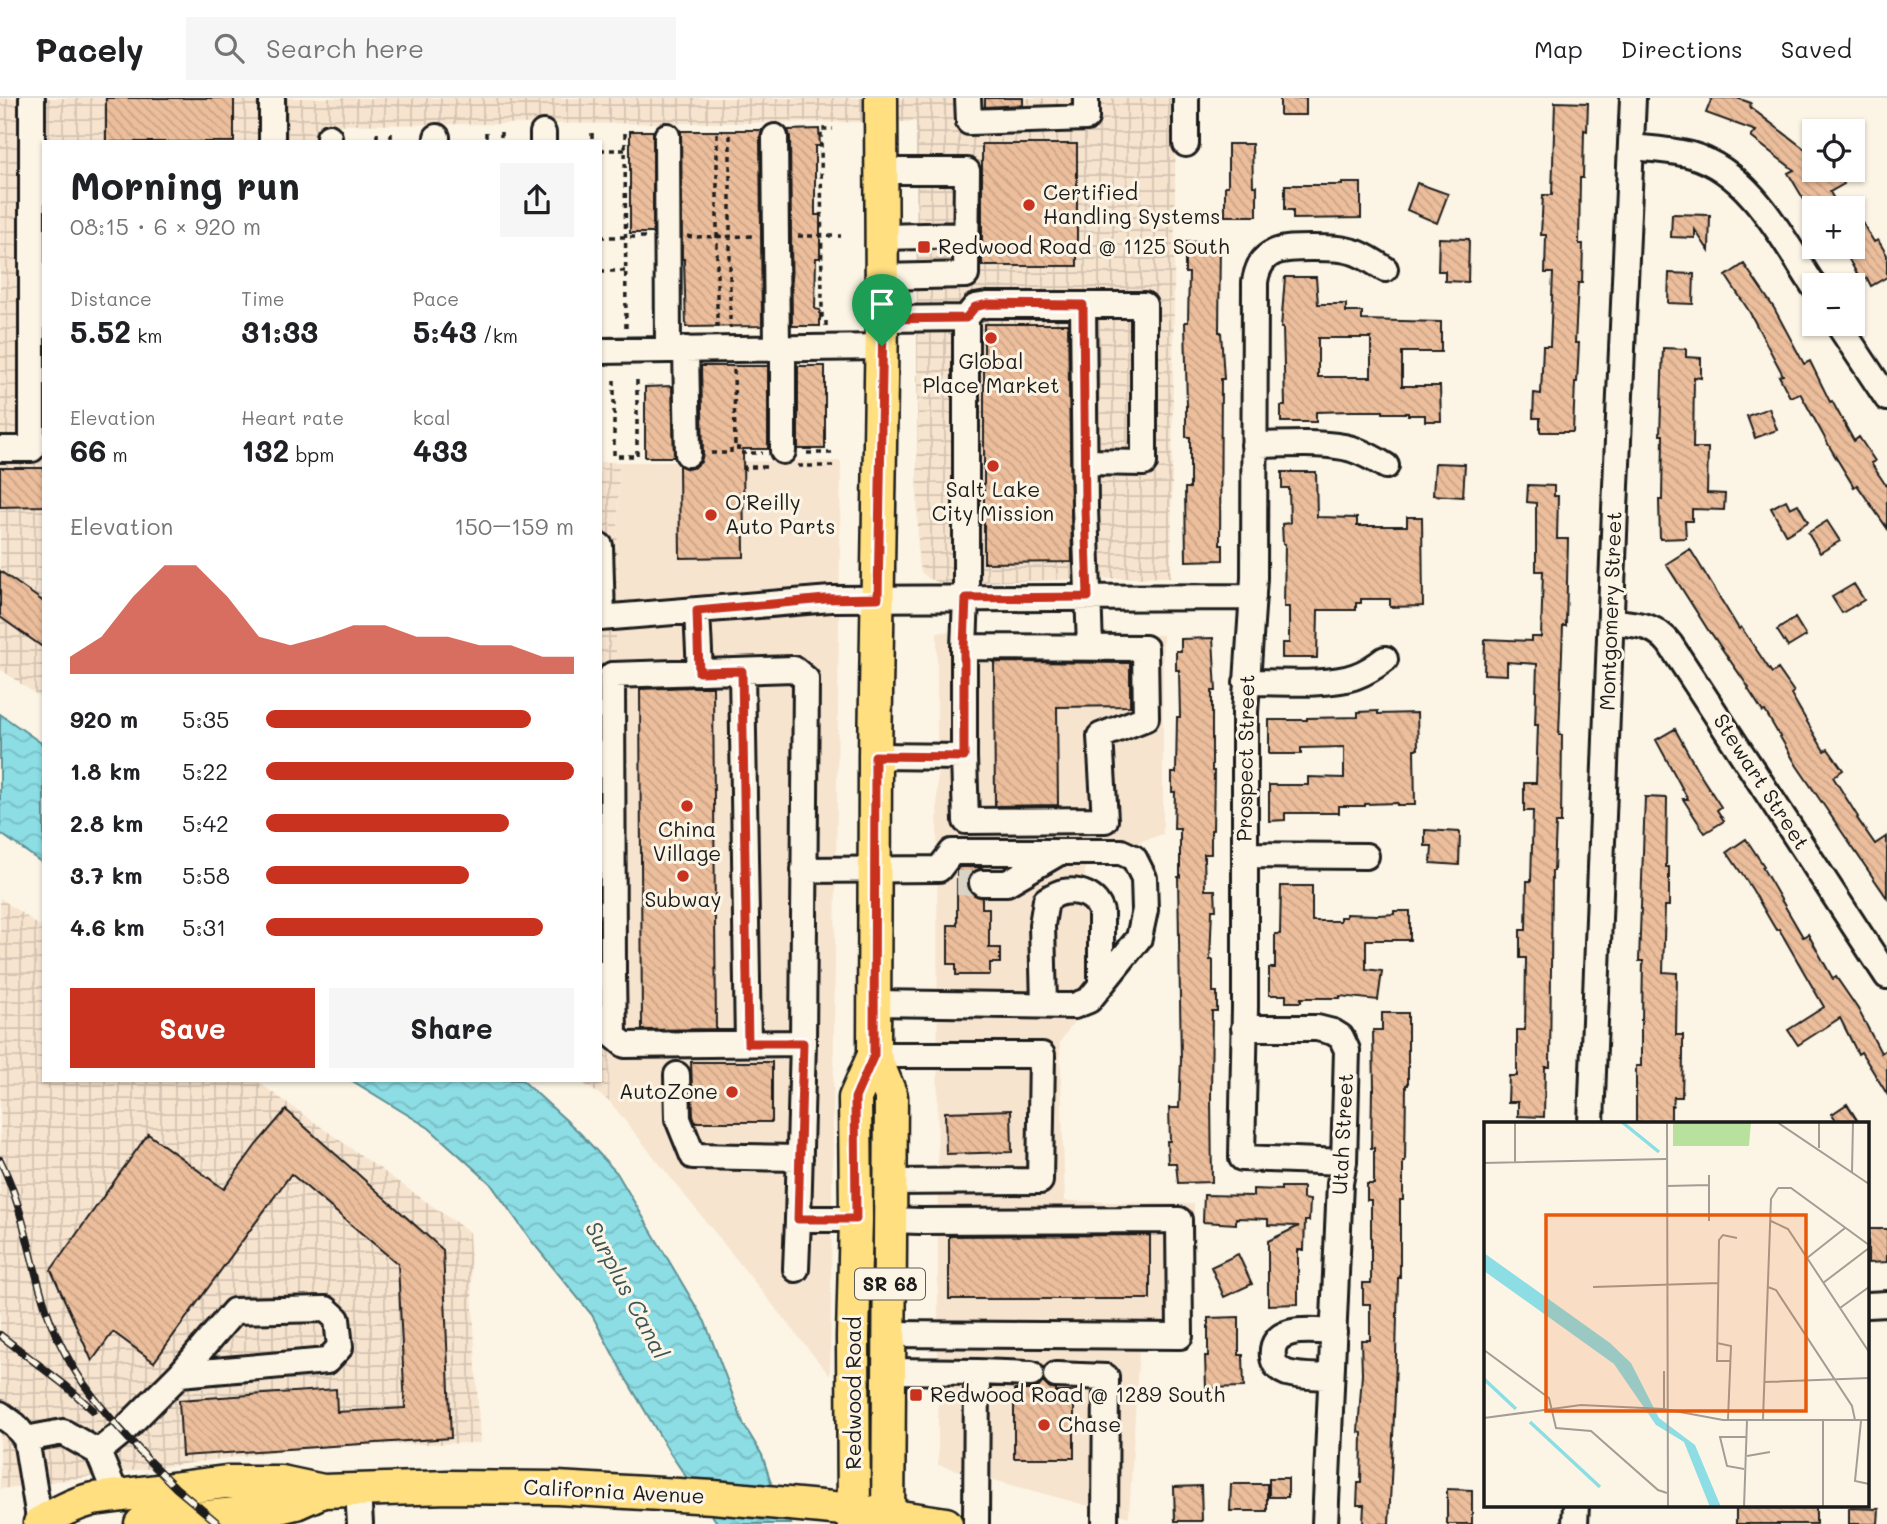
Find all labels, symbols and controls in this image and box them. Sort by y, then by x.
search box [186,17,676,80]
text: Pacely [35,27,144,70]
icon: search [210,29,248,67]
text: Search here [266,31,424,65]
text: Map [1534,33,1583,64]
text: Directions [1621,33,1743,64]
text: Saved [1781,33,1852,64]
map controls [1802,119,1865,336]
button: locate [1802,119,1865,182]
text: Morning run [70,160,300,210]
button: share [500,163,574,237]
place label: Certified Handling Systems [1043,178,1220,229]
button: + [1802,196,1865,259]
marker: Certified Handling Systems [1021,197,1037,213]
text: 08:15 · 6 × 920 m [70,211,261,241]
place label: Redwood Road @ 1125 South [938,232,1230,259]
marker: Redwood Road @ 1125 South [916,239,932,255]
button: − [1802,273,1865,336]
pin [852,274,912,346]
icon: arrive [863,285,901,323]
text: Distance [70,286,152,311]
text: Time [241,286,285,311]
text: Pace [413,286,459,311]
text: 5.52 [70,311,131,351]
text: 31:33 [241,311,318,351]
text: 5:43 [413,311,477,351]
text: km [131,323,162,348]
text: /km [477,323,518,348]
marker: Global Place Market [983,330,999,346]
place label: Global Place Market [922,347,1060,398]
text: Elevation [70,405,155,430]
text: Heart rate [241,405,344,430]
text: kcal [413,405,451,430]
text: 66 [70,430,106,470]
text: 132 [241,430,289,470]
text: 433 [413,430,468,470]
text: m [106,442,128,467]
text: bpm [289,442,334,467]
marker: Salt Lake City Mission [985,458,1001,474]
place label: Salt Lake City Mission [932,475,1054,526]
place label: O'Reilly Auto Parts [725,488,835,539]
marker: O'Reilly Auto Parts [703,507,719,523]
text: Elevation [70,511,173,541]
text: 150–159 m [454,511,574,541]
street label: Montgomery Street [1593,511,1626,711]
street label: Prospect Street [1230,674,1259,842]
text: 920 m [70,704,138,734]
text: 5:35 [182,704,229,734]
street label: Stewart Street [1708,708,1816,854]
text: 1.8 km [70,756,140,786]
text: 5:22 [182,756,228,786]
marker: China Village [679,798,695,814]
text: 2.8 km [70,808,143,838]
text: 5:42 [182,808,229,838]
place label: China Village [653,815,721,866]
text: 3.7 km [70,860,143,890]
text: 5:58 [182,860,230,890]
marker: Subway [675,868,691,884]
place label: Subway [644,885,722,912]
text: 4.6 km [70,912,145,942]
text: 5:31 [182,912,226,942]
button: Save [70,988,315,1068]
button: Share [329,988,574,1068]
street label: Utah Street [1325,1072,1358,1195]
place label: AutoZone [619,1077,718,1104]
marker: AutoZone [724,1084,740,1100]
inset map [1484,1122,1870,1506]
water label: Surplus Canal [579,1215,677,1364]
road number: SR 68 [855,1268,925,1300]
street label: Redwood Road [839,1316,866,1470]
place label: Redwood Road @ 1289 South [930,1380,1225,1407]
marker: Redwood Road @ 1289 South [908,1387,924,1403]
place label: Chase [1058,1410,1121,1437]
marker: Chase [1036,1417,1052,1433]
street label: California Avenue [523,1472,705,1509]

